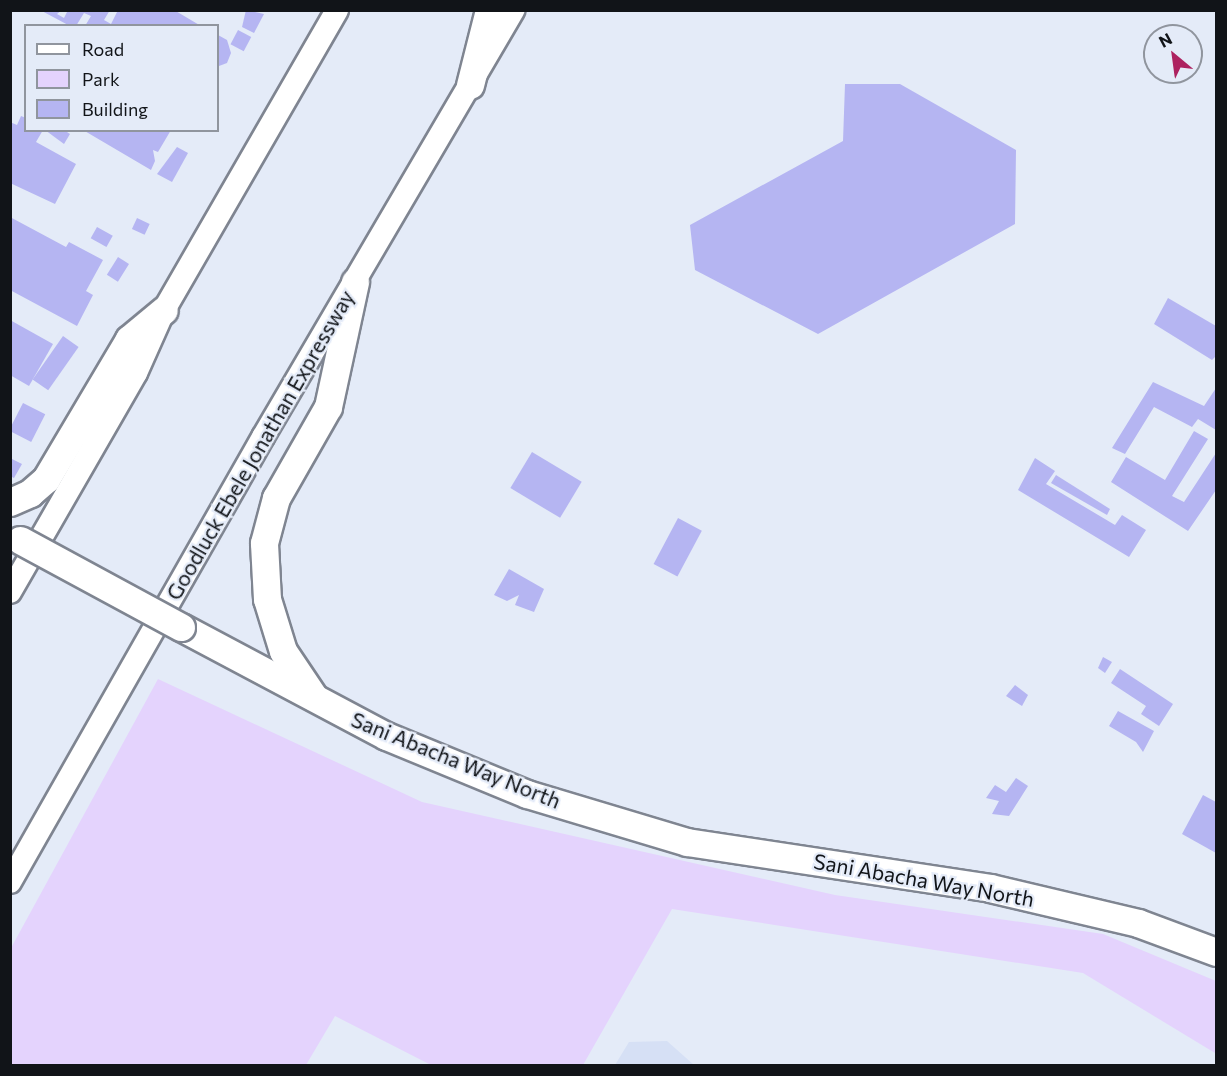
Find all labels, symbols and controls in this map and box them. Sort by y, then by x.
legend [24,24,219,132]
north arrow [1143,24,1203,84]
text: N [1155,28,1175,51]
text: Road [82,38,124,60]
text: Park [82,68,120,90]
text: Building [82,98,148,120]
street label: Goodluck Ebele Jonathan Expressway [161,286,359,604]
street label: Sani Abacha Way North [348,706,564,814]
street label: Sani Abacha Way North [812,848,1036,912]

